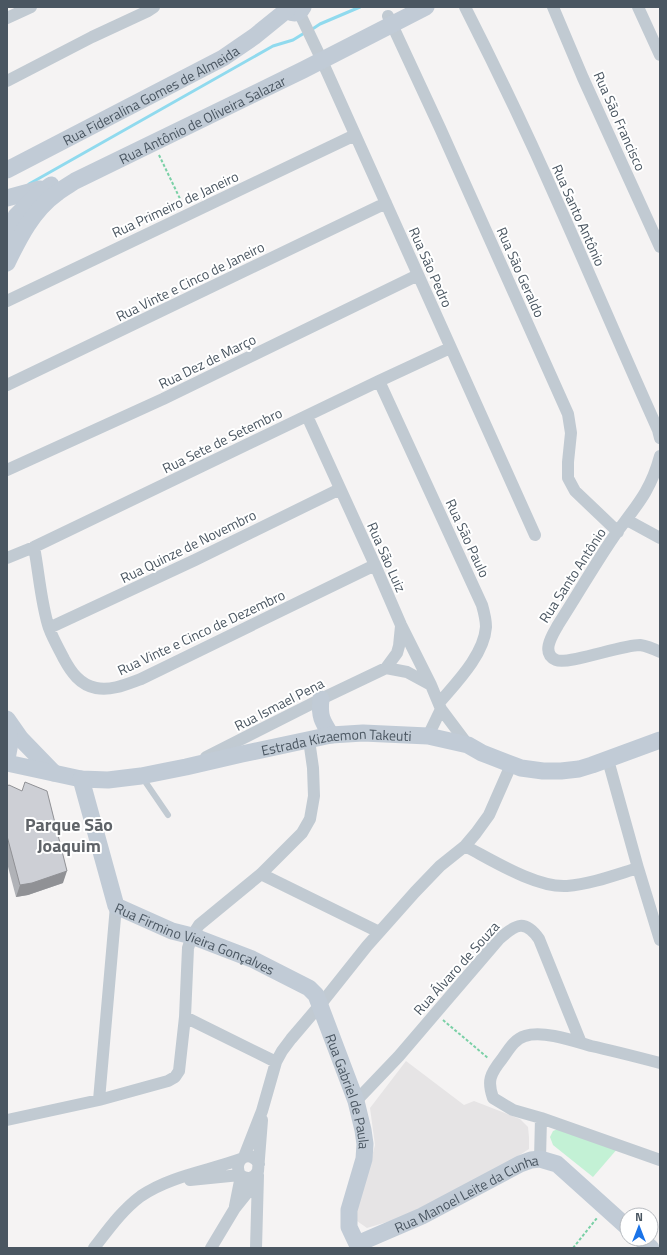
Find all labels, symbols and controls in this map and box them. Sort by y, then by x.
street label: Rua Fideralina Gomes de Almeida [59,40,243,150]
street label: Rua São Francisco [589,68,651,174]
street label: Rua Antônio de Oliveira Salazar [115,69,289,169]
street label: Rua Santo Antônio [547,161,611,269]
street label: Rua Primeiro de Janeiro [108,165,242,243]
street label: Rua São Pedro [404,223,458,311]
street label: Rua São Geraldo [492,224,550,320]
street label: Rua Vinte e Cinco de Janeiro [112,236,268,326]
street label: Rua Dez de Março [155,328,259,394]
street label: Rua Sete de Setembro [158,402,286,478]
street label: Rua São Paulo [441,495,495,581]
street label: Rua Quinze de Novembro [116,504,260,588]
street label: Rua São Luiz [362,519,412,595]
street label: Rua Santo Antônio [533,523,611,627]
street label: Rua Vinte e Cinco de Dezembro [114,584,288,680]
street label: Rua Ismael Pena [231,672,327,736]
street label: Estrada Kizaemon Takeuti [259,722,412,760]
district label: Parque São Joaquim [25,811,113,859]
street label: Rua Firmino Vieira Gonçalves [112,896,279,979]
street label: Rua Álvaro de Souza [408,916,504,1020]
street label: Rua Gabriel de Paula [321,1030,376,1150]
street label: Rua Manoel Leite da Cunha [391,1149,539,1237]
north arrow [619,1207,659,1247]
text: N [635,1209,643,1225]

